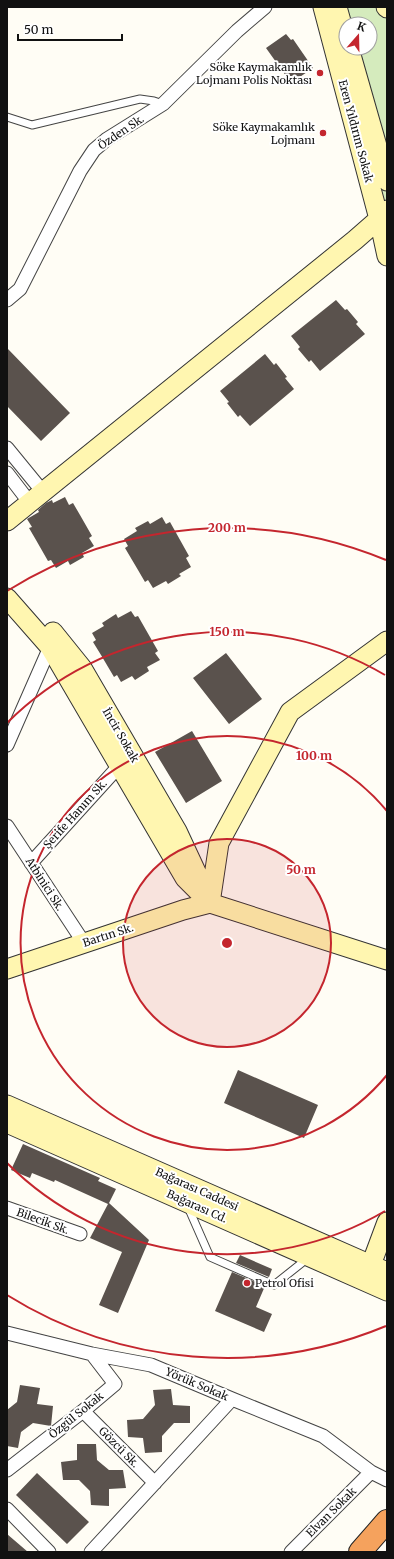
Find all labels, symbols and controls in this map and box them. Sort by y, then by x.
scale bar [18,16,122,42]
north arrow [338,16,378,56]
text: K [355,19,368,35]
text: 50 m [24,22,53,37]
place label: Söke Kaymakamlık Lojmanı Polis Noktası [196,60,312,87]
marker: Söke Kaymakamlık Lojmanı Polis Noktası [315,68,325,78]
street label: Eren Yıldırım Sokak [336,78,376,184]
street label: Özden Sk. [95,111,147,152]
place label: Söke Kaymakamlık Lojmanı [212,120,315,147]
marker: Söke Kaymakamlık Lojmanı [318,128,328,138]
text: 200 m [208,520,246,535]
text: 150 m [210,624,245,639]
street label: İncir Sokak [100,705,142,765]
text: 100 m [296,748,332,763]
street label: Şerife Hanım Sk. [40,776,110,852]
street label: Atbinici Sk. [22,854,67,913]
text: 50 m [286,862,316,877]
street label: Bartın Sk. [81,920,135,950]
centre of rings [220,936,234,950]
street label: Bağarası Caddesi [153,1164,241,1214]
street label: Bağarası Cd. [165,1186,230,1226]
street label: Bilecik Sk. [15,1205,71,1237]
place label: Petrol Ofisi [255,1276,314,1290]
marker: Petrol Ofisi [242,1278,252,1288]
street label: Yörük Sokak [162,1364,231,1404]
street label: Özgül Sokak [46,1389,106,1441]
street label: Gözcü Sk. [96,1424,142,1470]
street label: Elvan Sokak [303,1484,359,1540]

